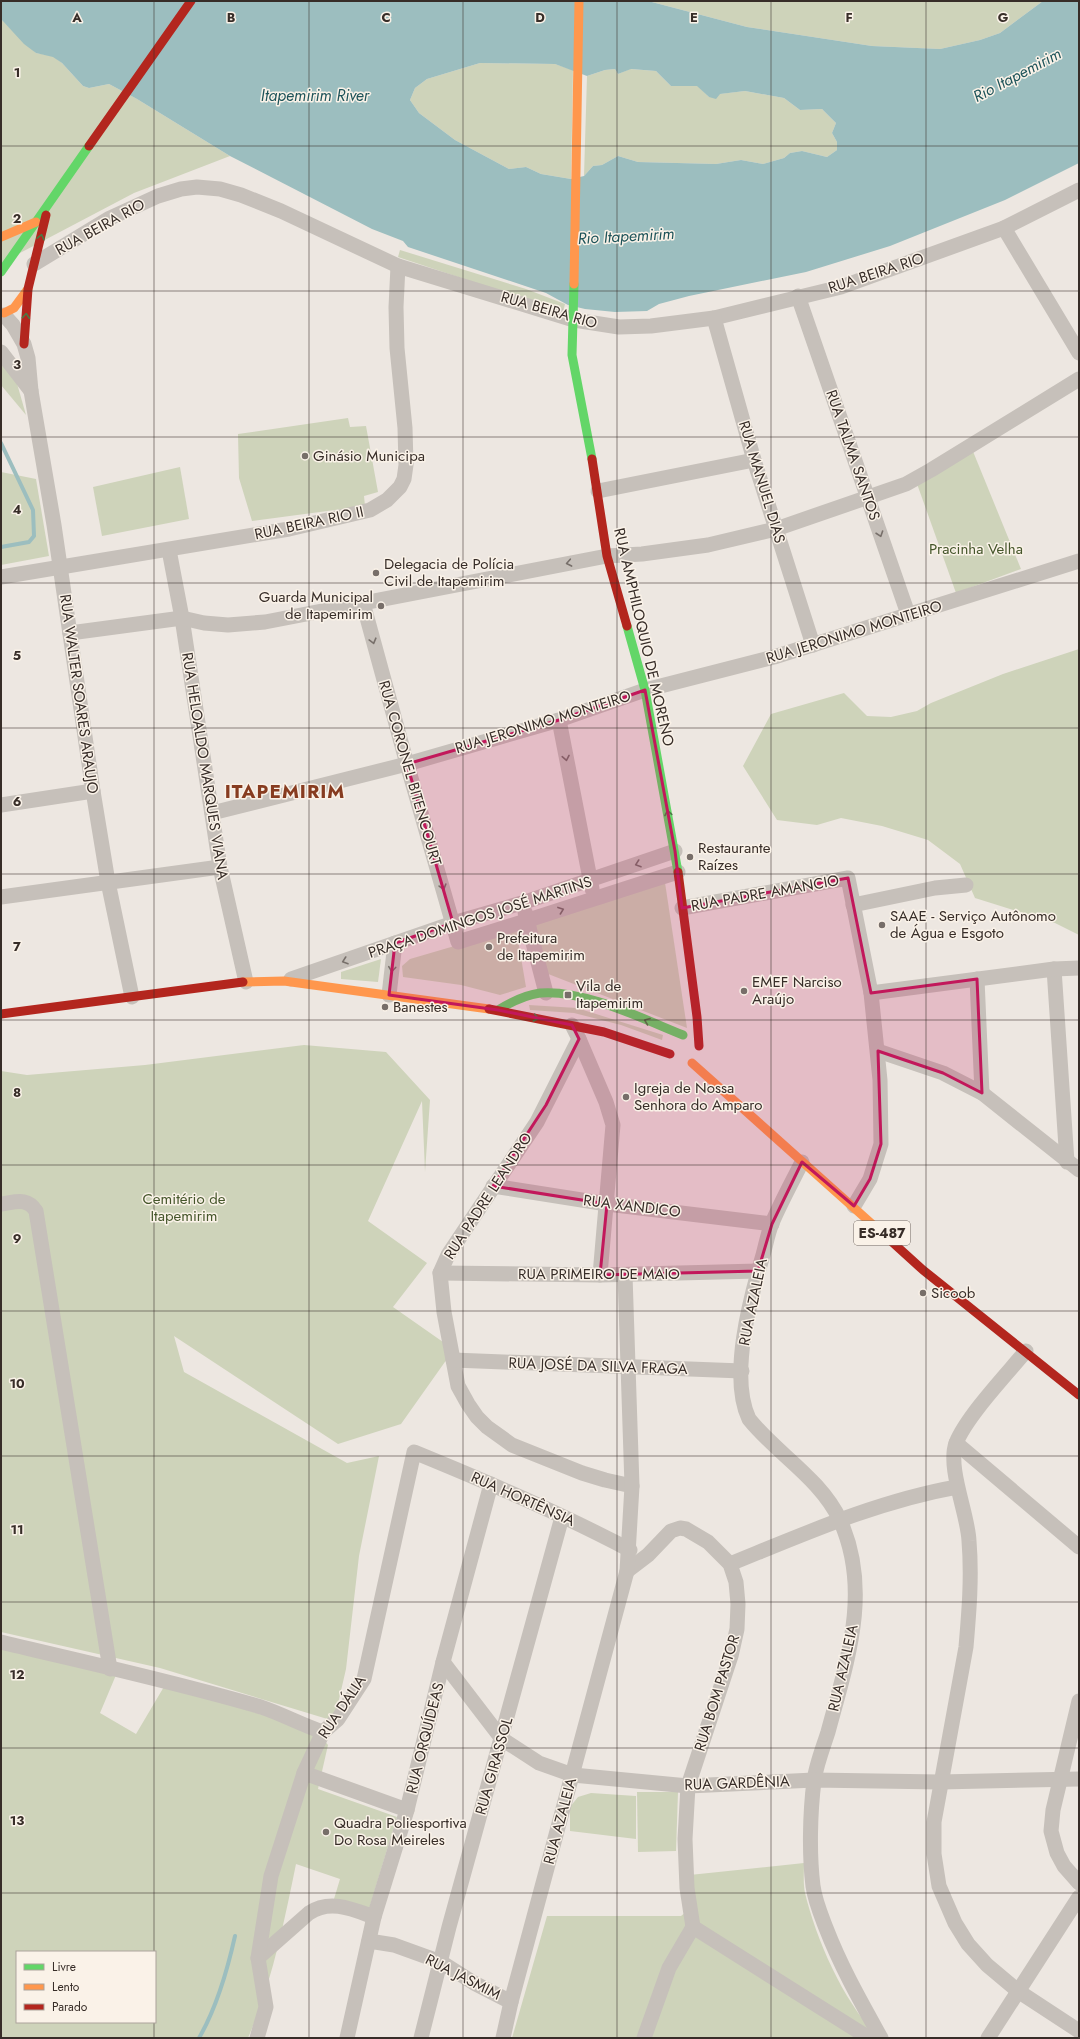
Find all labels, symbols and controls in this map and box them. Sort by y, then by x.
text: A [71,8,82,27]
text: B [227,8,236,27]
text: C [381,8,391,27]
text: D [535,8,545,27]
text: E [690,8,698,27]
text: F [845,8,853,27]
text: G [998,8,1009,27]
water label: Rio Itapemirim [969,42,1065,108]
text: 1 [14,63,20,82]
water label: Itapemirim River [261,84,371,107]
street label: RUA BEIRA RIO [51,193,149,261]
text: 2 [13,209,21,228]
water label: Rio Itapemirim [577,222,675,250]
one-way arrow [36,234,44,240]
street label: RUA BEIRA RIO [825,247,927,299]
street label: RUA BEIRA RIO [498,286,600,334]
one-way arrow [21,313,30,319]
text: 3 [13,355,21,374]
street label: RUA TALMA SANTOS [820,387,886,523]
street label: RUA MANUEL DIAS [733,418,791,546]
place label: Ginásio Municipa [313,445,425,467]
marker: Ginásio Municipa [300,451,310,461]
text: 4 [12,500,22,519]
street label: RUA BEIRA RIO II [252,501,366,545]
street label: RUA AMPHILOQUIO DE MORENO [608,526,680,748]
one-way arrow [875,531,884,538]
park label: Pracinha Velha [929,538,1023,560]
place label: Delegacia de Polícia Civil de Itapemirim [384,553,514,592]
one-way arrow [566,559,572,567]
marker: Delegacia de Polícia Civil de Itapemirim [371,568,381,578]
place label: Guarda Municipal de Itapemirim [259,586,373,625]
street label: RUA WALTER SOARES ARAUJO [54,593,104,795]
street label: RUA JERONIMO MONTEIRO [763,595,945,669]
marker: Guarda Municipal de Itapemirim [376,601,386,611]
one-way arrow [369,638,377,644]
text: 5 [13,646,21,665]
street label: RUA HELOALDO MARQUES VIANA [176,651,234,881]
street label: RUA CORONEL BITENCOURT [373,678,447,868]
street label: RUA JERONIMO MONTEIRO [452,685,634,759]
one-way arrow [562,755,570,761]
district label: ITAPEMIRIM [225,778,345,805]
text: 6 [13,792,22,811]
one-way arrow [664,810,673,816]
place label: Restaurante Raízes [698,837,771,876]
marker: Restaurante Raízes [685,852,695,862]
one-way arrow [635,859,642,868]
street label: RUA PADRE AMANCIO [689,869,841,917]
street label: PRAÇA DOMINGOS JOSÉ MARTINS [365,870,595,964]
one-way arrow [438,884,447,891]
place label: SAAE - Serviço Autônomo de Água e Esgoto [890,905,1056,944]
one-way arrow [557,906,564,914]
marker: SAAE - Serviço Autônomo de Água e Esgoto [877,920,887,930]
place label: Prefeitura de Itapemirim [497,927,585,966]
text: 7 [13,937,21,956]
marker: Prefeitura de Itapemirim [484,942,494,952]
one-way arrow [342,956,349,964]
one-way arrow [388,966,397,972]
place label: EMEF Narciso Araújo [752,971,842,1010]
place label: Vila de Itapemirim [576,975,643,1014]
marker: EMEF Narciso Araújo [739,986,749,996]
marker: Vila de Itapemirim [563,990,573,1000]
place label: Banestes [393,996,448,1018]
marker: Banestes [380,1002,390,1012]
one-way arrow [533,1013,539,1021]
one-way arrow [643,1018,650,1026]
place label: Igreja de Nossa Senhora do Amparo [634,1077,762,1116]
text: 8 [13,1083,21,1102]
marker: Igreja de Nossa Senhora do Amparo [621,1092,631,1102]
street label: RUA PADRE LEANDRO [439,1128,537,1264]
park label: Cemitério de Itapemirim [143,1188,226,1227]
street label: RUA XANDICO [582,1189,682,1223]
road number: ES-487 [854,1221,910,1245]
text: 9 [13,1229,22,1248]
street label: RUA AZALEIA [733,1256,773,1348]
street label: RUA PRIMEIRO DE MAIO [518,1263,680,1285]
place label: Sicoob [931,1282,976,1304]
marker: Sicoob [918,1288,928,1298]
street label: RUA JOSÉ DA SILVA FRAGA [508,1352,688,1380]
text: 10 [9,1374,25,1393]
street label: RUA HORTÊNSIA [467,1466,579,1532]
text: 11 [10,1520,24,1539]
street label: RUA AZALEIA [822,1622,864,1714]
street label: RUA BOM PASTOR [689,1631,745,1754]
text: 12 [9,1665,25,1684]
street label: RUA DÁLIA [313,1671,371,1743]
street label: RUA ORQUÍDEAS [401,1680,449,1796]
street label: RUA GIRASSOL [470,1714,519,1818]
street label: RUA GARDÊNIA [684,1770,790,1796]
street label: RUA AZALEIA [538,1775,582,1867]
text: 13 [10,1811,24,1830]
place label: Quadra Poliesportiva Do Rosa Meireles [334,1812,467,1851]
marker: Quadra Poliesportiva Do Rosa Meireles [321,1827,331,1837]
street label: RUA JASMIM [422,1949,504,2005]
legend [16,1951,156,2023]
text: Livre [52,1958,76,1976]
text: Lento [52,1978,80,1996]
text: Parado [52,1998,88,2016]

